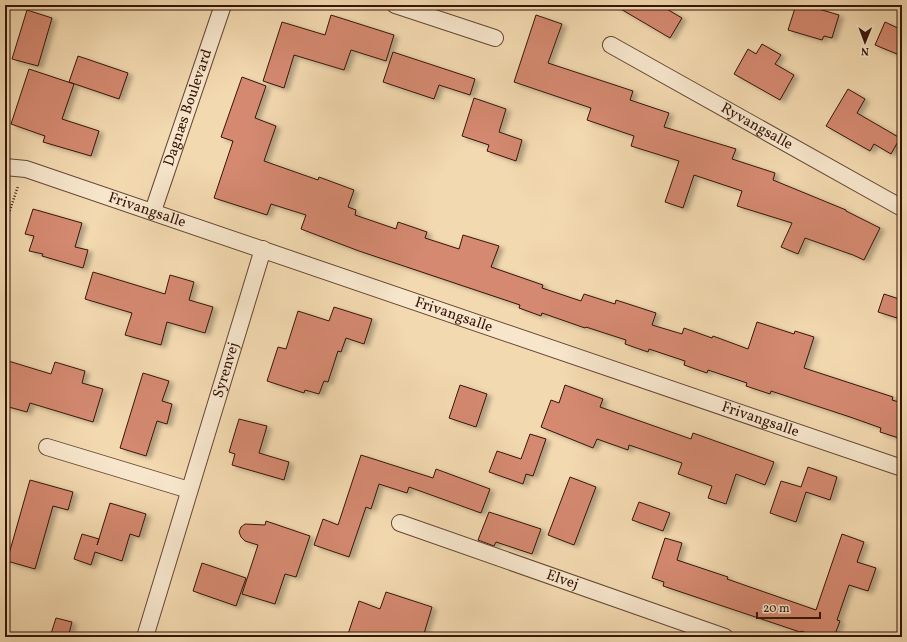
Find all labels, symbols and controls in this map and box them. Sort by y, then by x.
north arrow [845,22,885,62]
text: N [861,43,869,58]
street label: Dagnæs Boulevard [158,46,218,169]
street label: Ryvangsalle [717,98,797,155]
street label: Frivangsalle [105,187,189,233]
street label: Frivangsalle [412,292,495,338]
street label: Syrenvej [208,340,245,401]
street label: Frivangsalle [719,397,802,443]
street label: Elvej [543,565,581,595]
scale bar [757,594,820,620]
text: 20 m [763,601,790,617]

